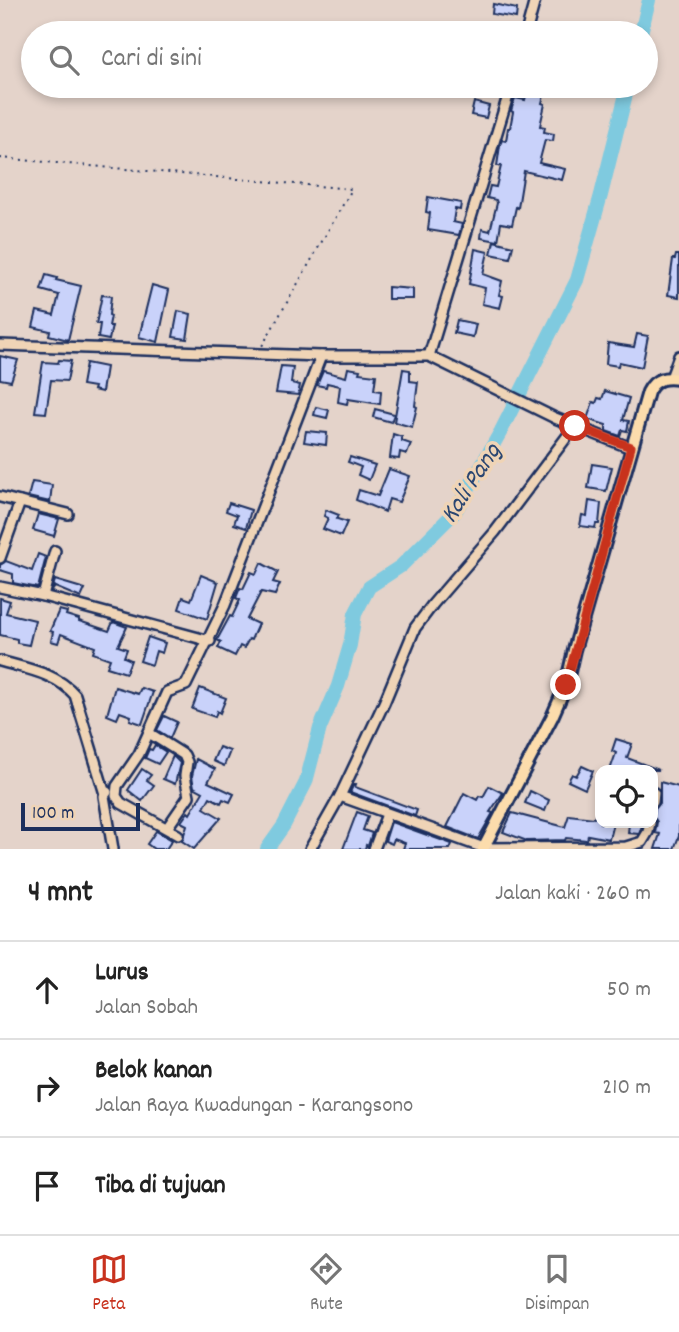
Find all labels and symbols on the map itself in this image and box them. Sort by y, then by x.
route start [559,410,590,441]
water label: Kali Pang [432,435,512,531]
route end [550,669,581,700]
scale bar [21,800,140,832]

